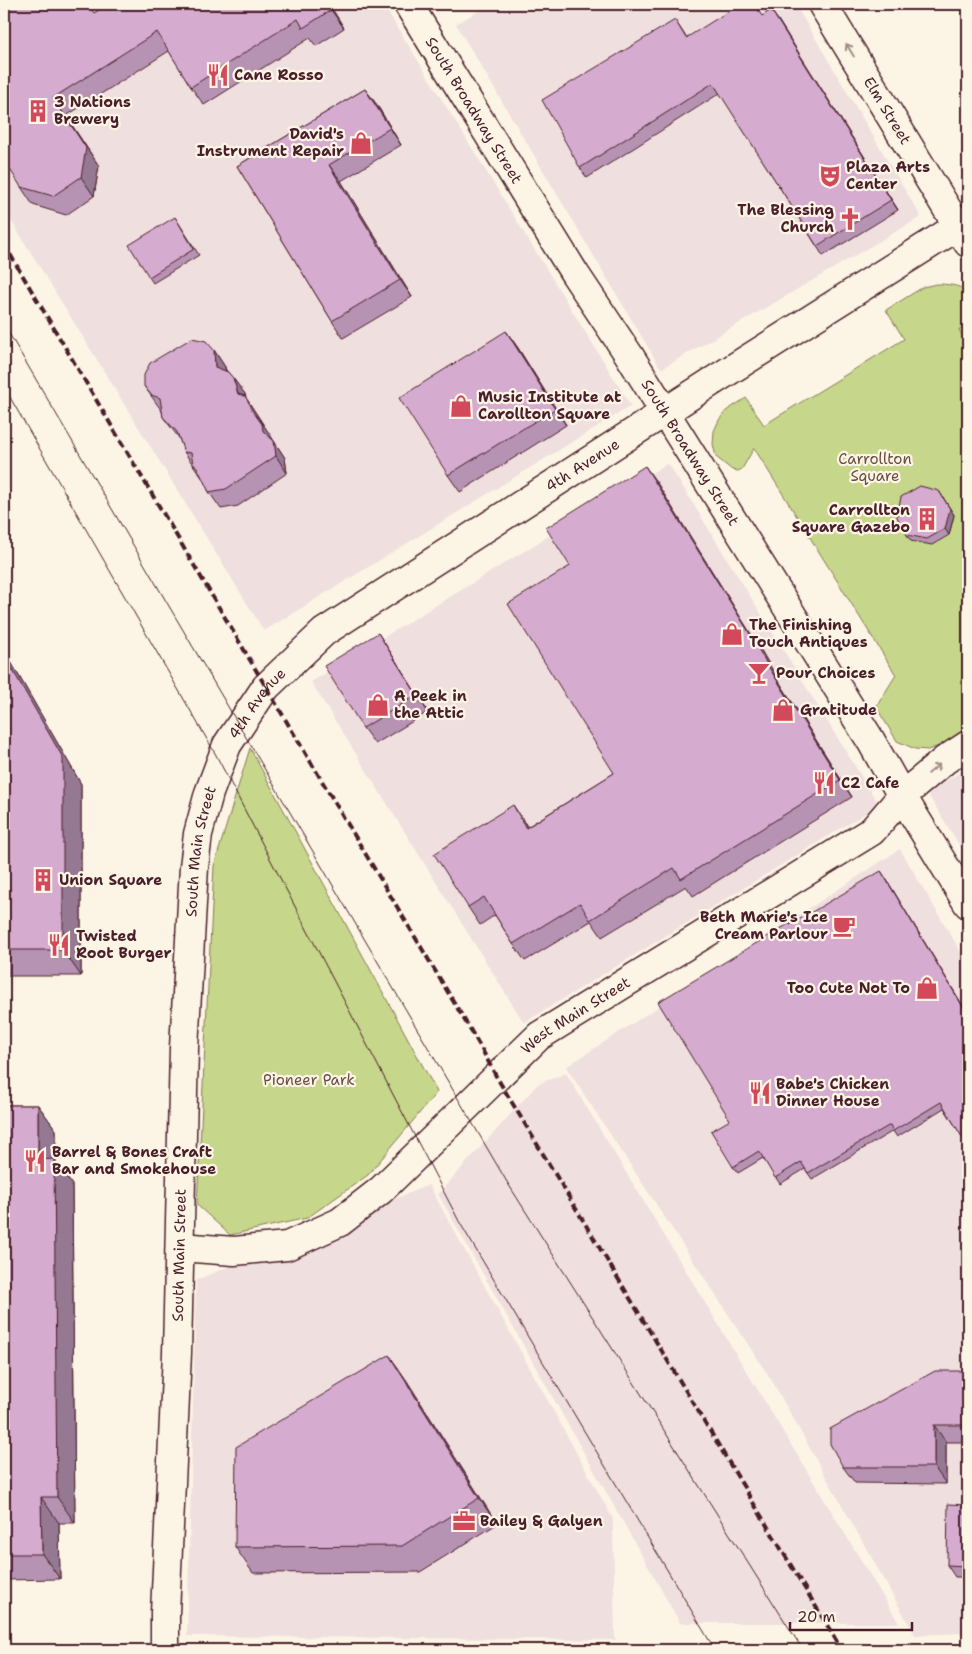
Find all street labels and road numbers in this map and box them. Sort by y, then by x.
street label: South Broadway Street [421,33,527,188]
street label: Elm Street [859,73,915,148]
street label: South Broadway Street [637,376,744,530]
street label: 4th Avenue [542,434,623,496]
street label: 4th Avenue [224,663,290,743]
street label: South Main Street [181,783,221,918]
street label: West Main Street [516,972,634,1058]
street label: South Main Street [168,1189,191,1322]

